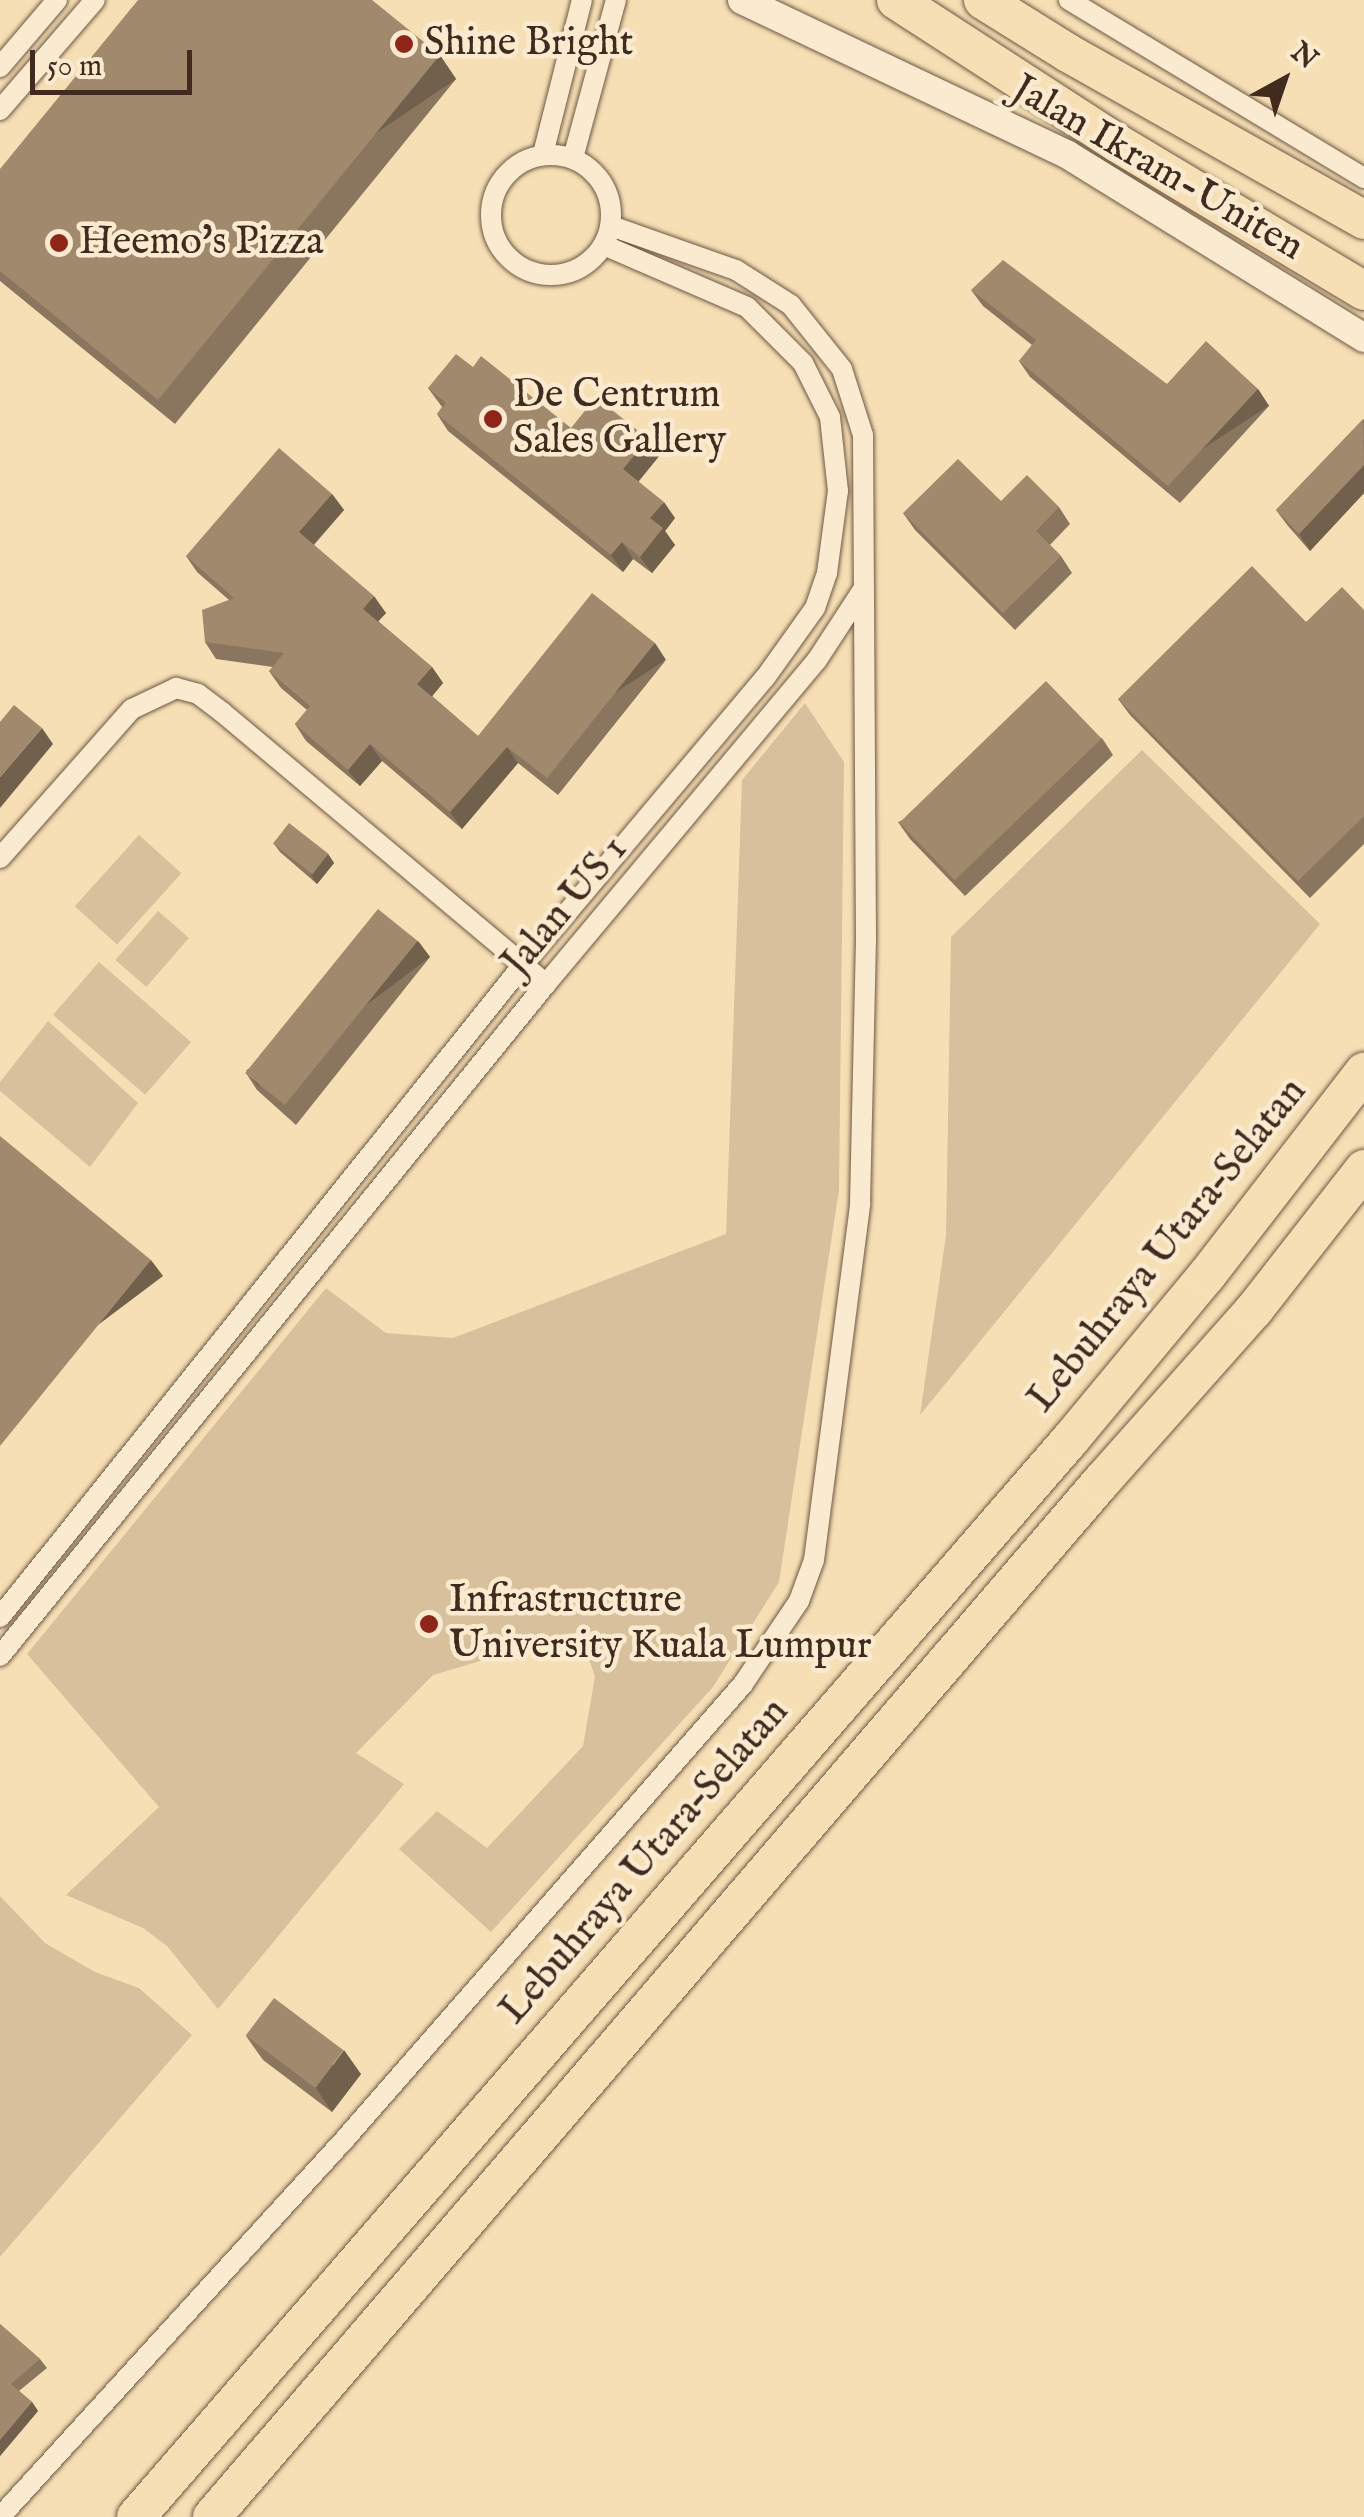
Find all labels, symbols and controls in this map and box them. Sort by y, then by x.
place label: Shine Bright [424,20,633,68]
scale bar [35,30,198,92]
north arrow [1234,30,1334,130]
marker: Shine Bright [393,33,415,55]
text: N [1283,35,1324,78]
text: 50 m [47,48,102,86]
street label: Jalan Ikram-Uniten [1003,66,1311,272]
place label: Heemo's Pizza [79,219,324,267]
marker: Heemo's Pizza [48,232,70,254]
place label: De Centrum Sales Gallery [513,372,726,466]
marker: De Centrum Sales Gallery [482,408,504,430]
street label: Jalan US 1 [493,827,639,987]
street label: Lebuhraya Utara–Selatan [1018,1069,1318,1423]
place label: Infrastructure University Kuala Lumpur [449,1577,872,1671]
marker: Infrastructure University Kuala Lumpur [418,1613,440,1635]
street label: Lebuhraya Utara–Selatan [490,1689,800,2035]

